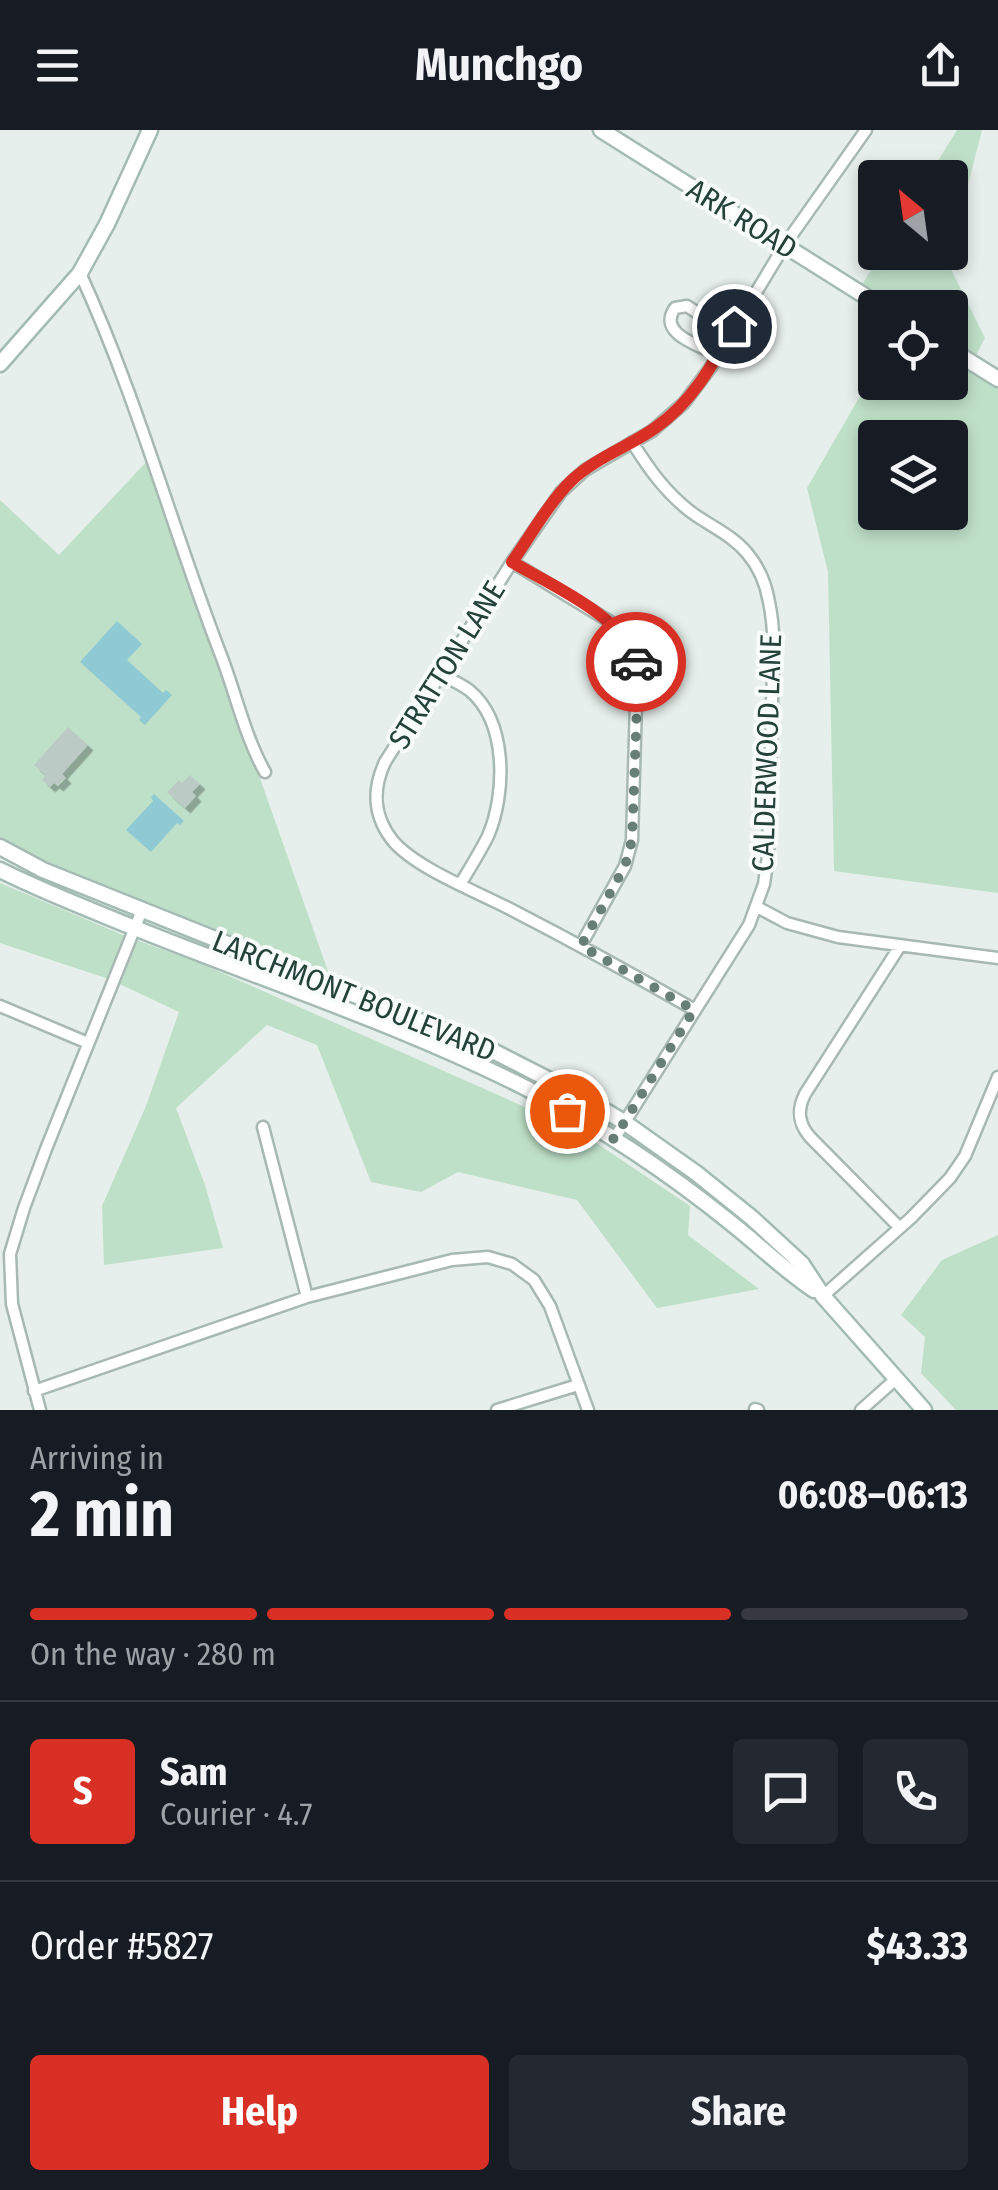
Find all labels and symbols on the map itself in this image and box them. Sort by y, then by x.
north arrow [858,160,968,270]
street label: ARK ROAD [680,171,804,267]
pin [692,284,777,369]
street label: STRATTON LANE [381,575,513,755]
courier [586,612,686,712]
street label: CALDERWOOD LANE [745,633,789,873]
street label: LARCHMONT BOULEVARD [207,923,501,1069]
pin [525,1069,610,1154]

